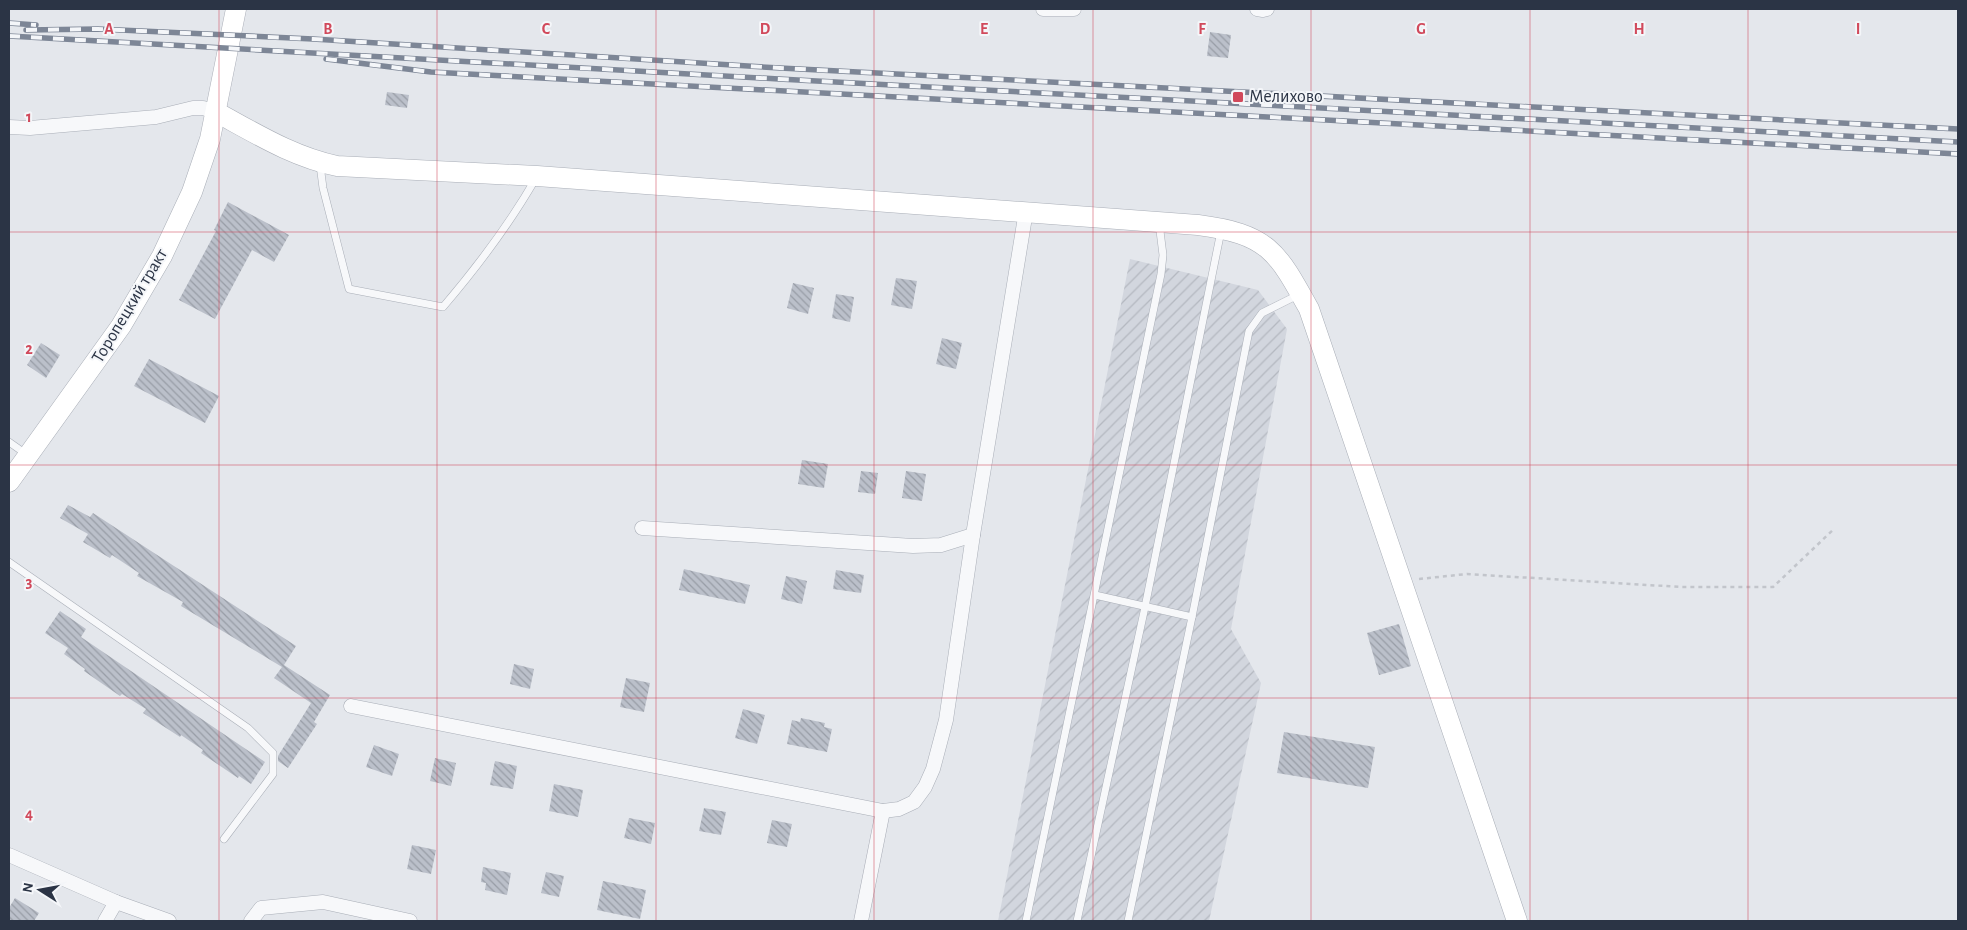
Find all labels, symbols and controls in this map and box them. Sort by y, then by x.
text: A [104,21,114,37]
text: B [323,21,333,37]
text: C [542,21,551,37]
text: D [760,21,771,37]
text: E [980,21,988,37]
text: F [1198,21,1206,37]
text: G [1416,21,1426,37]
text: H [1633,21,1645,37]
text: I [1856,21,1860,37]
place label: Мелихово [1249,88,1323,106]
marker: Мелихово [1231,90,1245,104]
text: 1 [26,109,32,125]
street label: Торопецкий тракт [89,245,171,366]
text: 2 [25,341,33,357]
text: 3 [26,574,33,590]
text: 4 [25,806,33,822]
north arrow [15,865,65,915]
text: N [20,882,36,894]

